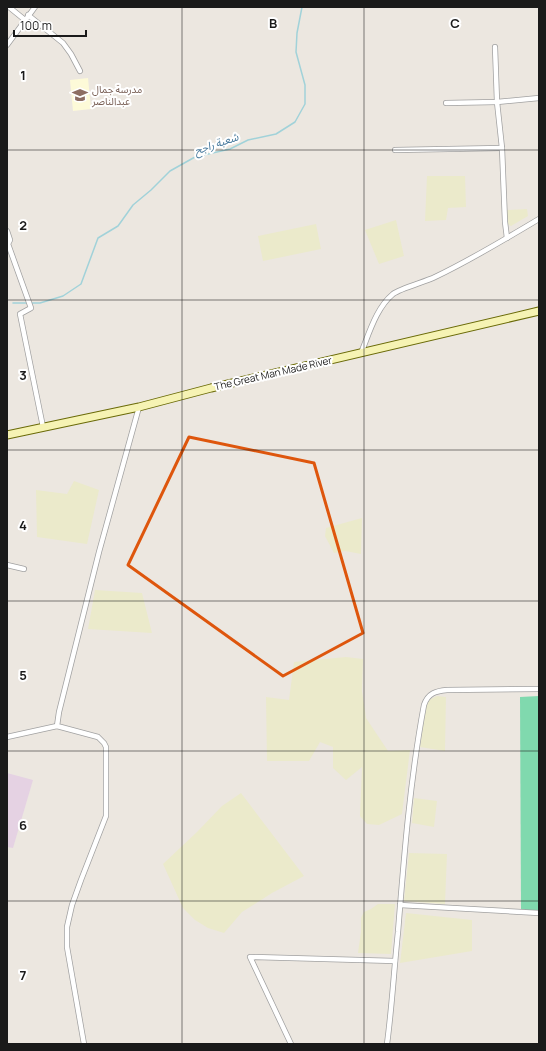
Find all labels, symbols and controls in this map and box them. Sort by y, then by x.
scale bar [14,12,86,38]
text: B [269,14,277,32]
text: C [450,14,460,32]
text: 100 m [20,17,52,34]
text: 1 [20,66,26,84]
place label: مدرسة جمال عبدالناصر [91,82,142,108]
school or university icon: مدرسة جمال عبدالناصر [71,86,89,104]
water label: شعبة راجح [191,128,241,160]
text: 2 [19,216,27,234]
street label: The Great Man Made River [213,353,334,393]
text: 3 [19,366,27,384]
text: 4 [19,516,27,534]
text: 5 [19,666,27,684]
text: 6 [19,816,27,834]
text: 7 [20,966,27,984]

